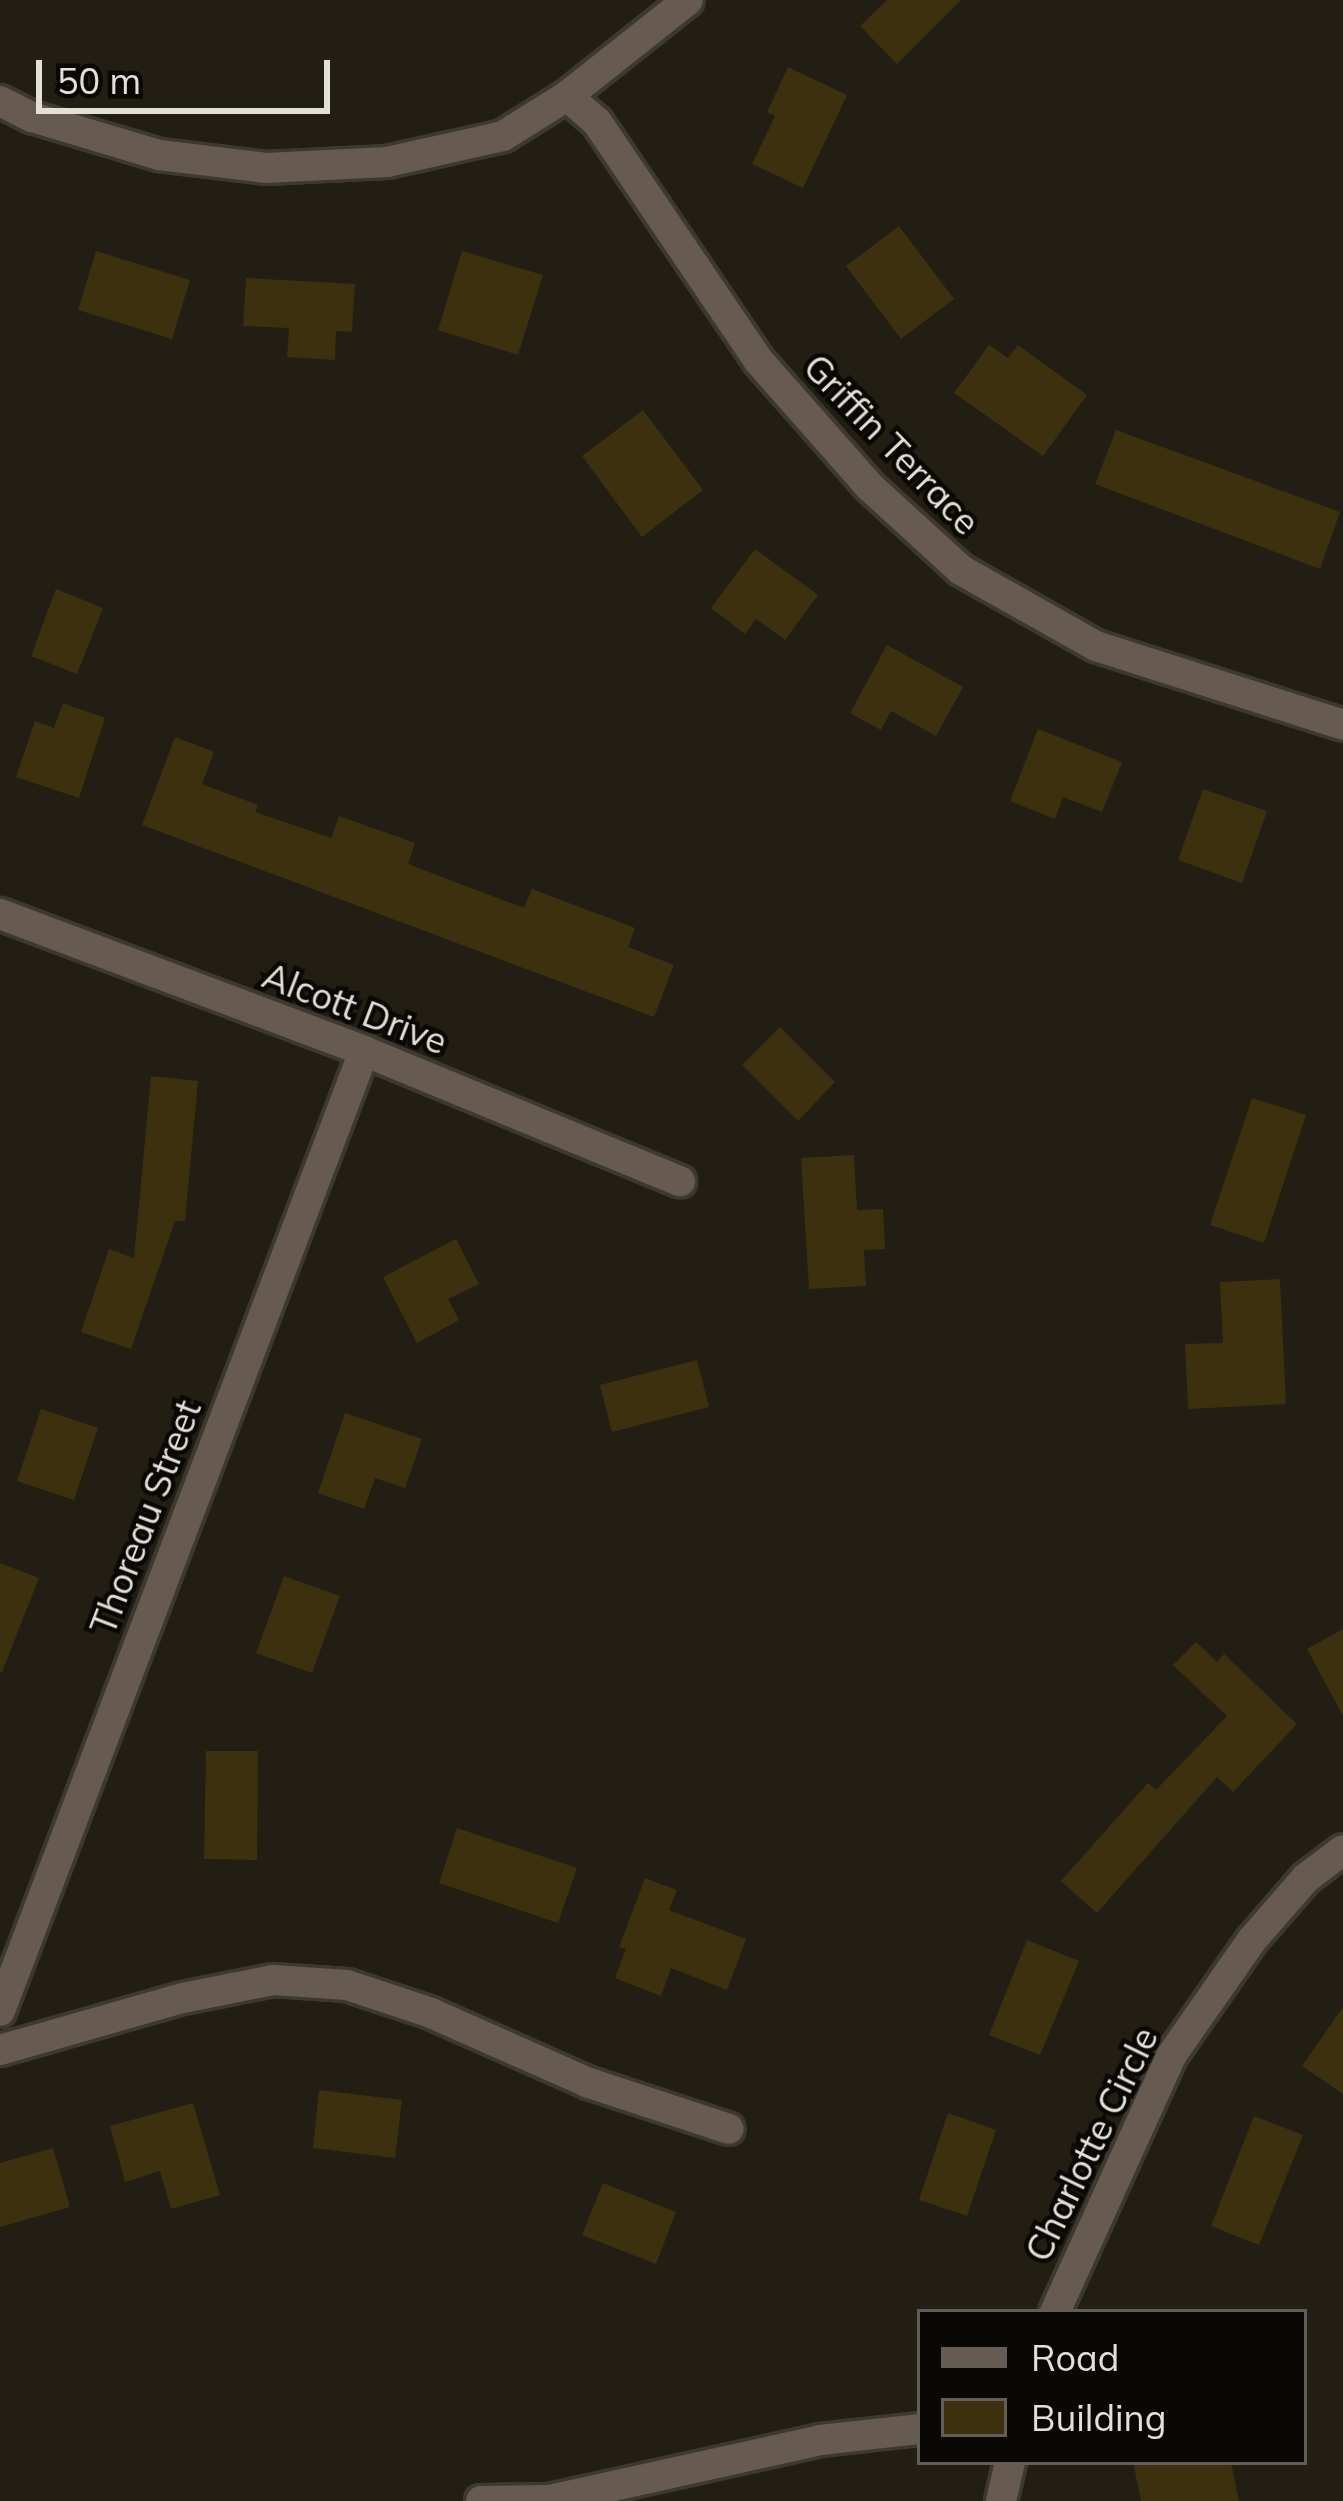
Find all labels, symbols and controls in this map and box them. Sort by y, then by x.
scale bar [42,36,336,110]
text: 50 m [57,58,141,103]
street label: Griffin Terrace [795,345,989,543]
street label: Alcott Drive [257,953,453,1063]
street label: Thoreau Street [81,1394,209,1640]
street label: Charlotte Circle [1016,2020,1166,2268]
legend [917,2309,1307,2465]
text: Road [1031,2335,1119,2380]
text: Building [1031,2395,1166,2440]

